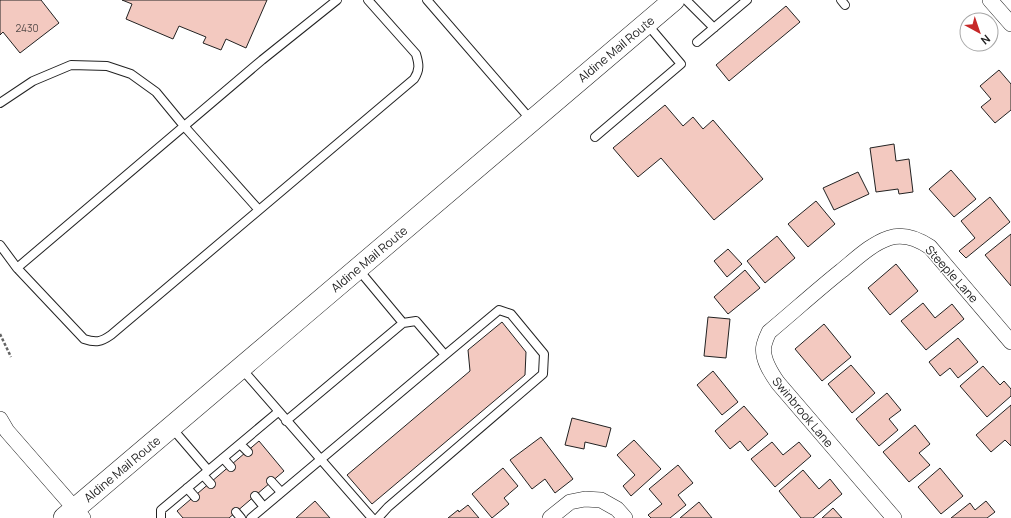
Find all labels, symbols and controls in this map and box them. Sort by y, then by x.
street label: Aldine Mail Route [574,12,658,86]
north arrow [959,12,999,52]
house number: 2430 [15,21,39,35]
text: N [978,32,994,48]
street label: Aldine Mail Route [327,222,411,296]
street label: Steeple Lane [922,242,982,306]
street label: Swinbrook Lane [768,373,838,451]
street label: Aldine Mail Route [80,432,164,506]

